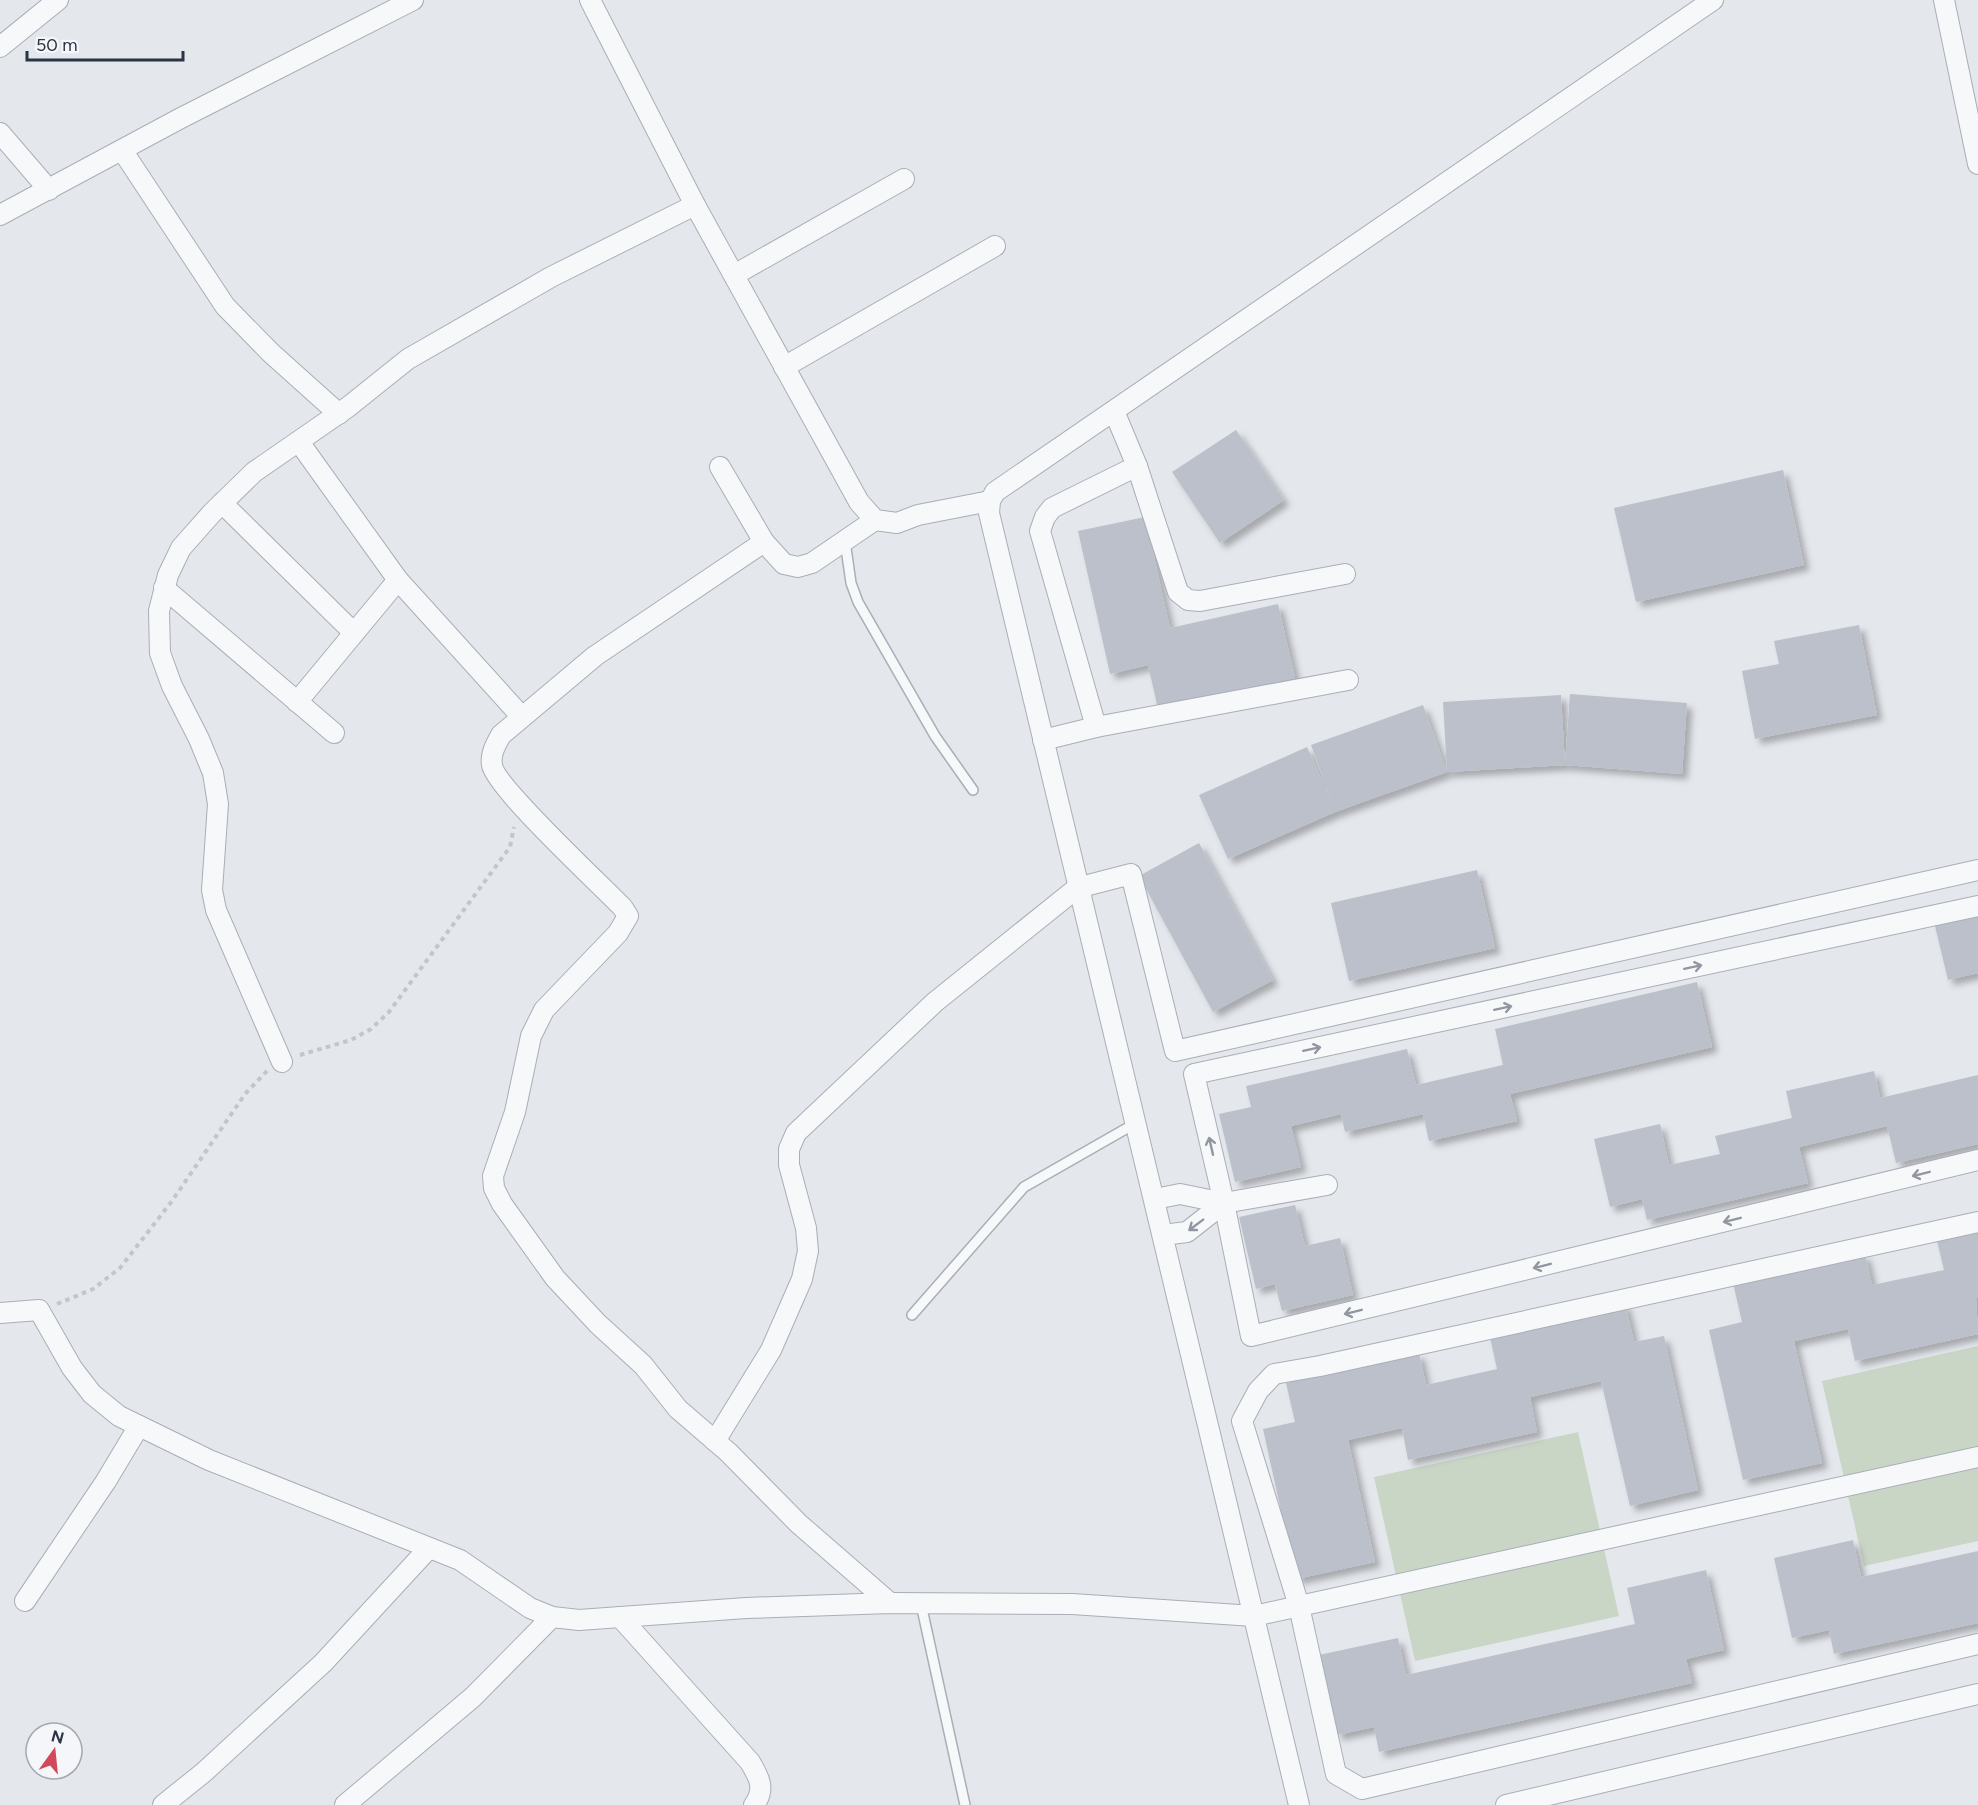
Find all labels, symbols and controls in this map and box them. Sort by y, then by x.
scale bar [27,24,183,62]
text: 50 m [36,34,78,56]
one-way arrow [1683,961,1703,972]
one-way arrow [1492,1002,1512,1013]
one-way arrow [1302,1043,1321,1054]
one-way arrow [1205,1137,1216,1157]
one-way arrow [1912,1168,1931,1180]
one-way arrow [1722,1214,1741,1226]
one-way arrow [1188,1218,1204,1231]
one-way arrow [1533,1260,1552,1272]
one-way arrow [1343,1306,1362,1318]
north arrow [24,1721,84,1781]
text: N [49,1726,66,1748]

